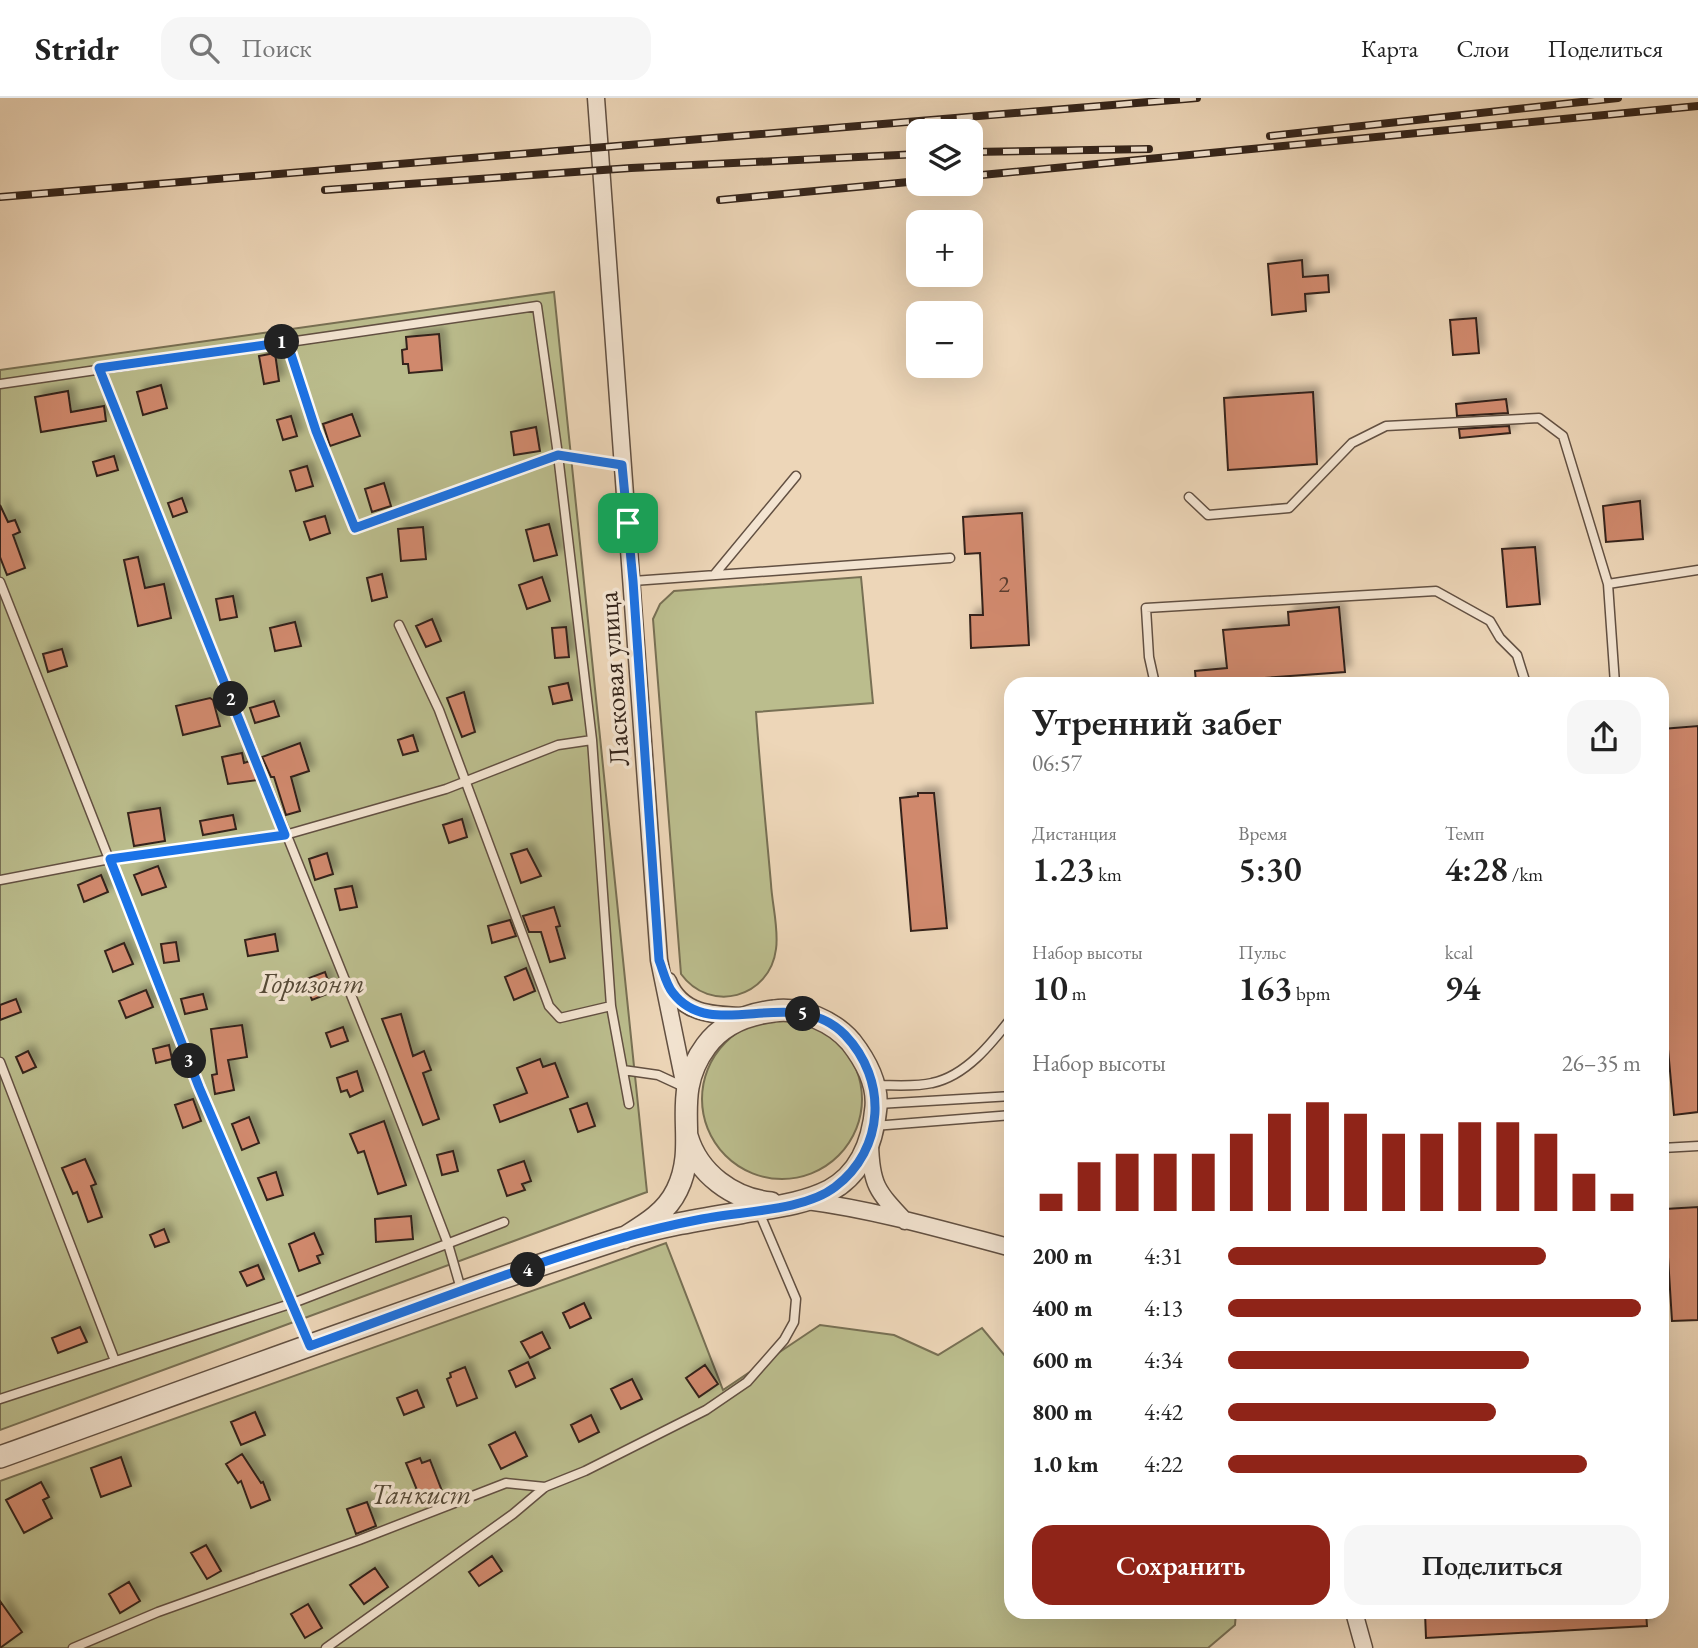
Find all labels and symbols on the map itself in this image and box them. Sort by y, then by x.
pin: 1 [264,324,300,360]
pin [598,493,658,553]
house number: 2 [998,568,1010,599]
street label: Ласковая улица [589,589,637,768]
pin: 2 [214,682,248,716]
park label: Горизонт [258,965,365,1001]
pin: 5 [786,996,820,1032]
pin: 3 [172,1044,206,1079]
pin: 4 [510,1252,546,1288]
park label: Танкист [371,1476,471,1512]

